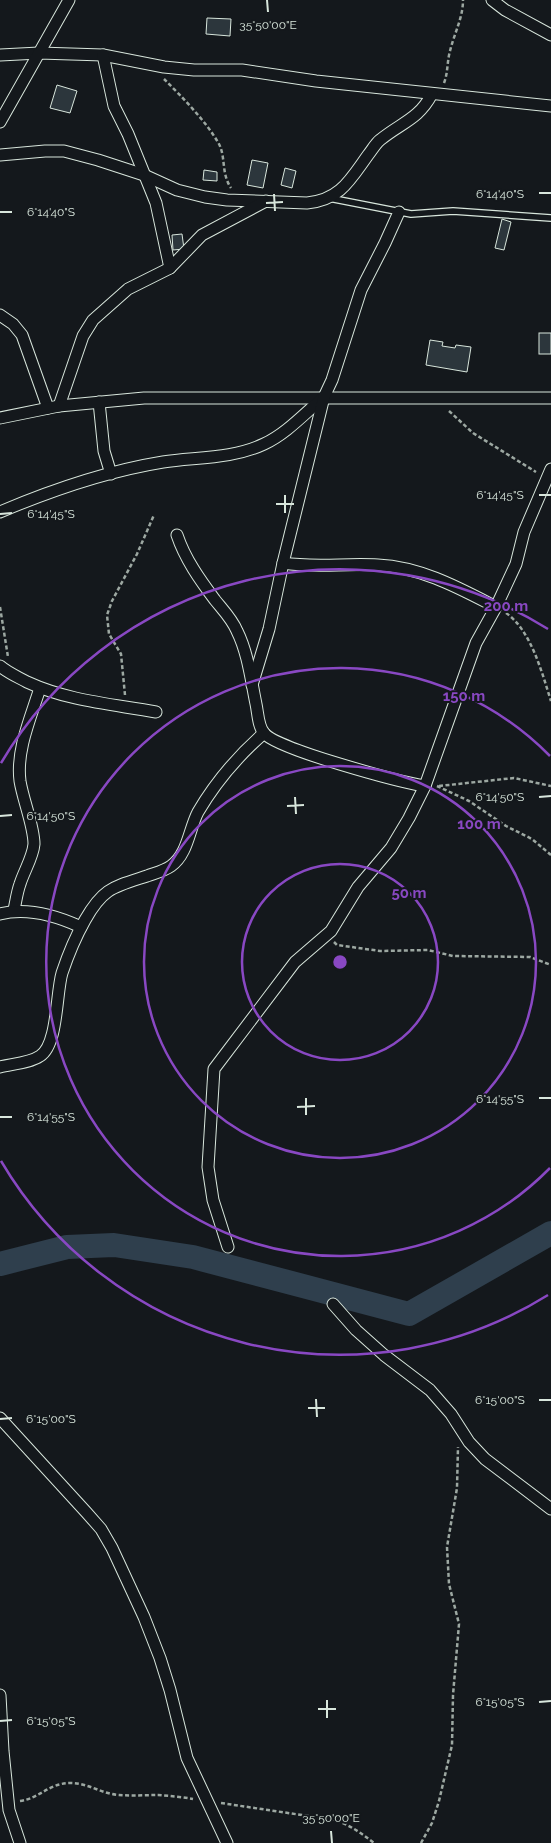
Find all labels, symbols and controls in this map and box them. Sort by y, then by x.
text: 35°50'00"E [239,18,297,32]
text: 6°14'40"S [476,187,524,201]
text: 6°14'40"S [27,205,75,219]
text: 6°14'45"S [476,488,524,502]
text: 6°14'45"S [27,507,75,521]
text: 200 m [484,597,528,615]
text: 150 m [443,687,485,705]
text: 6°14'50"S [476,790,524,804]
text: 6°14'50"S [27,809,75,823]
text: 100 m [457,815,501,833]
text: 50 m [391,884,427,902]
centre of rings [331,953,349,971]
text: 6°14'55"S [476,1092,524,1106]
text: 6°14'55"S [27,1110,75,1124]
text: 6°15'00"S [475,1393,525,1407]
text: 6°15'00"S [26,1412,76,1426]
text: 6°15'05"S [475,1695,525,1709]
text: 6°15'05"S [26,1714,76,1728]
text: 35°50'00"E [302,1811,360,1825]

